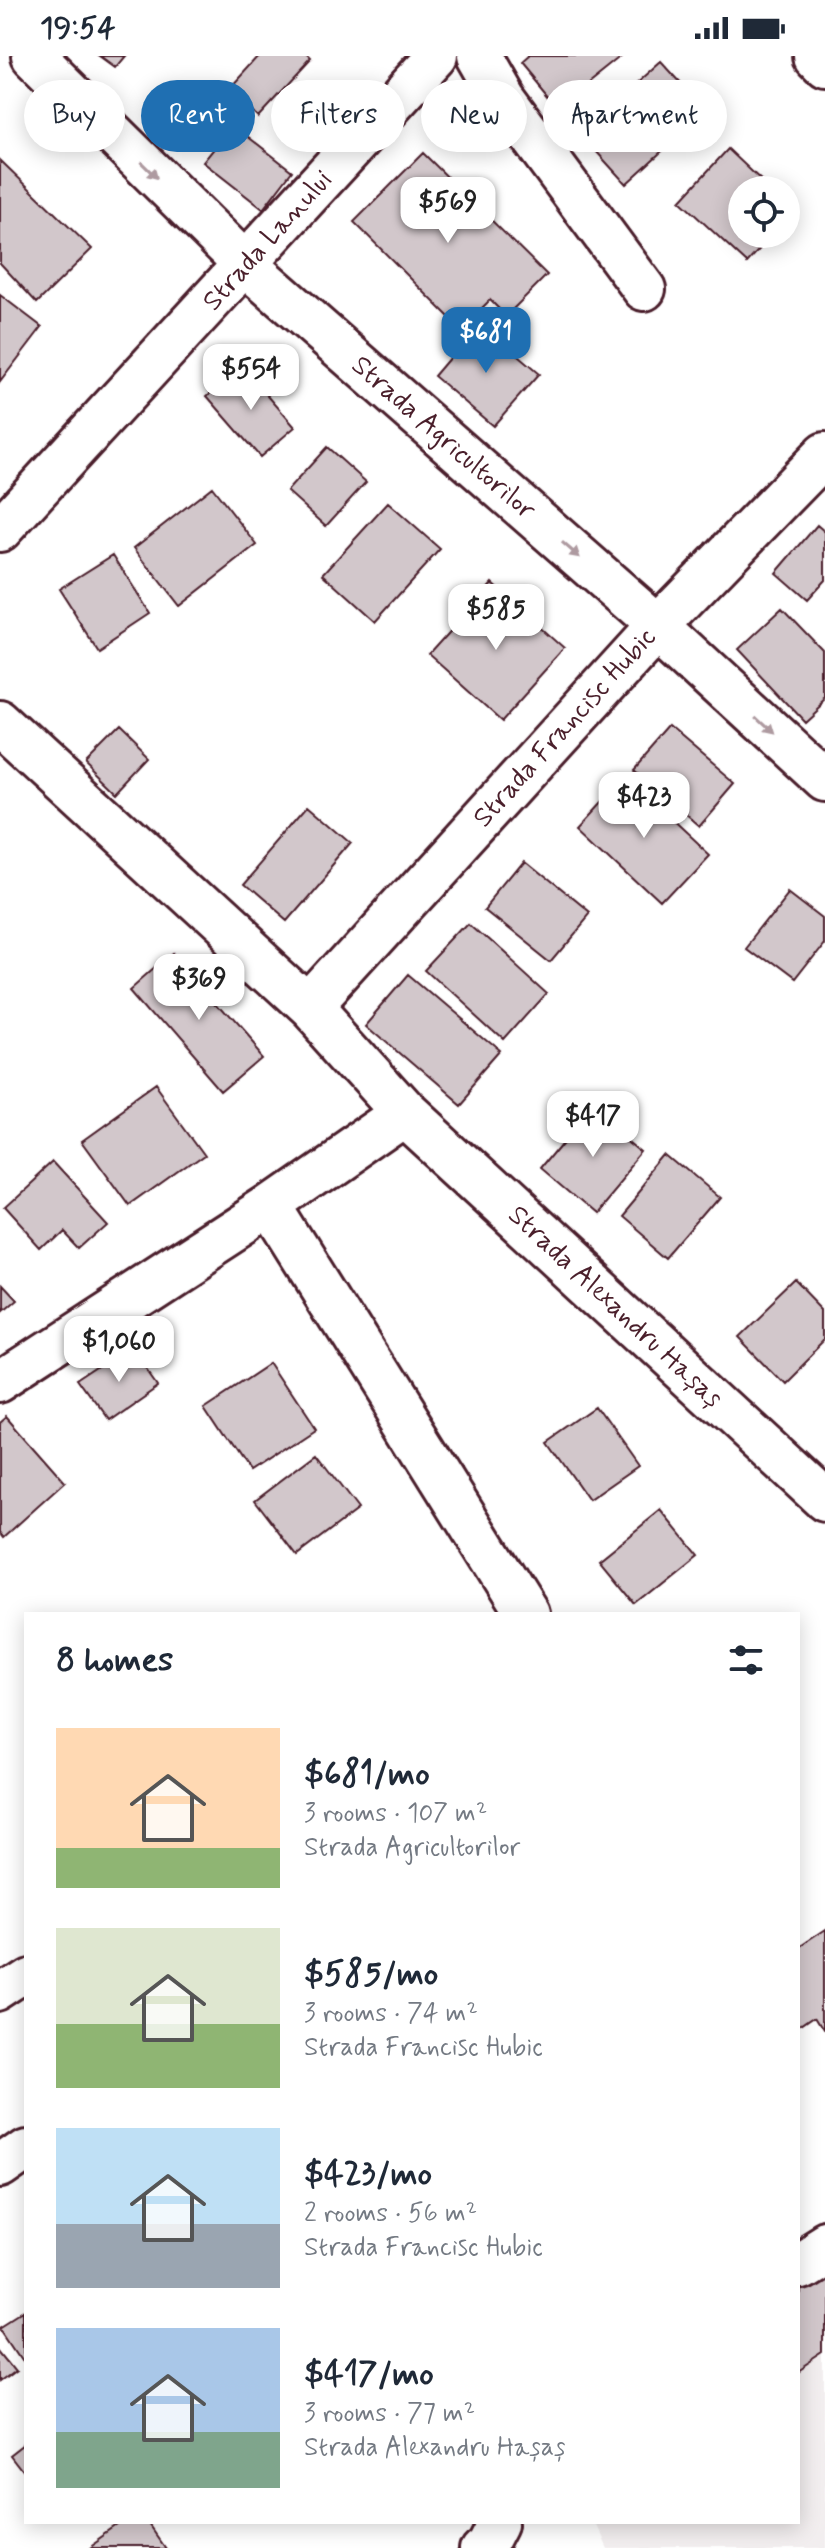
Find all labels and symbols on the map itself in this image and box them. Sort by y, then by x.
one-way arrow [140,160,158,179]
street label: Strada Lanului [195,163,341,319]
pin: $569 [401,177,495,245]
pin: $681 [439,307,533,375]
pin: $554 [204,344,298,412]
street label: Strada Agricultorilor [343,348,543,529]
one-way arrow [561,541,581,558]
pin: $585 [449,584,543,652]
street label: Strada Francisc Hubic [465,620,665,836]
one-way arrow [754,715,773,733]
pin: $423 [597,772,691,840]
pin: $369 [152,954,246,1022]
pin: $417 [546,1091,640,1159]
street label: Strada Alexandru Hașaș [499,1197,731,1417]
pin: $1,060 [54,1316,184,1384]

